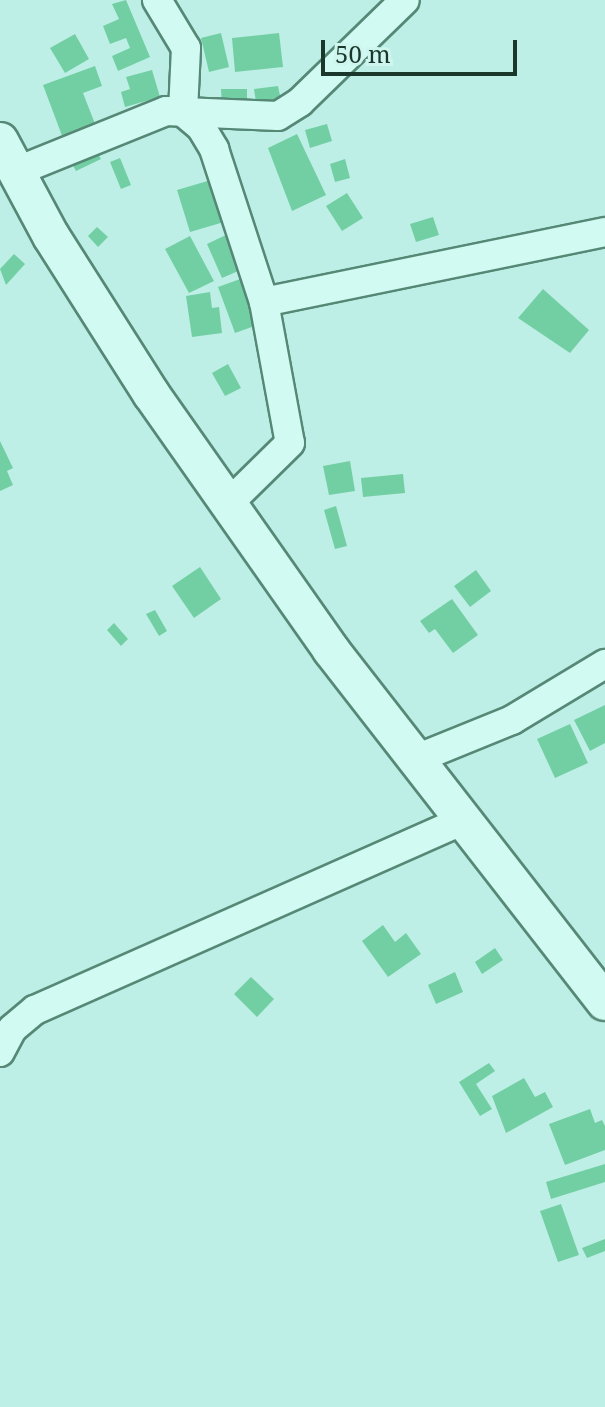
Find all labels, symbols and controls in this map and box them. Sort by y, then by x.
scale bar [325,24,521,74]
text: 50 m [335,37,391,70]

